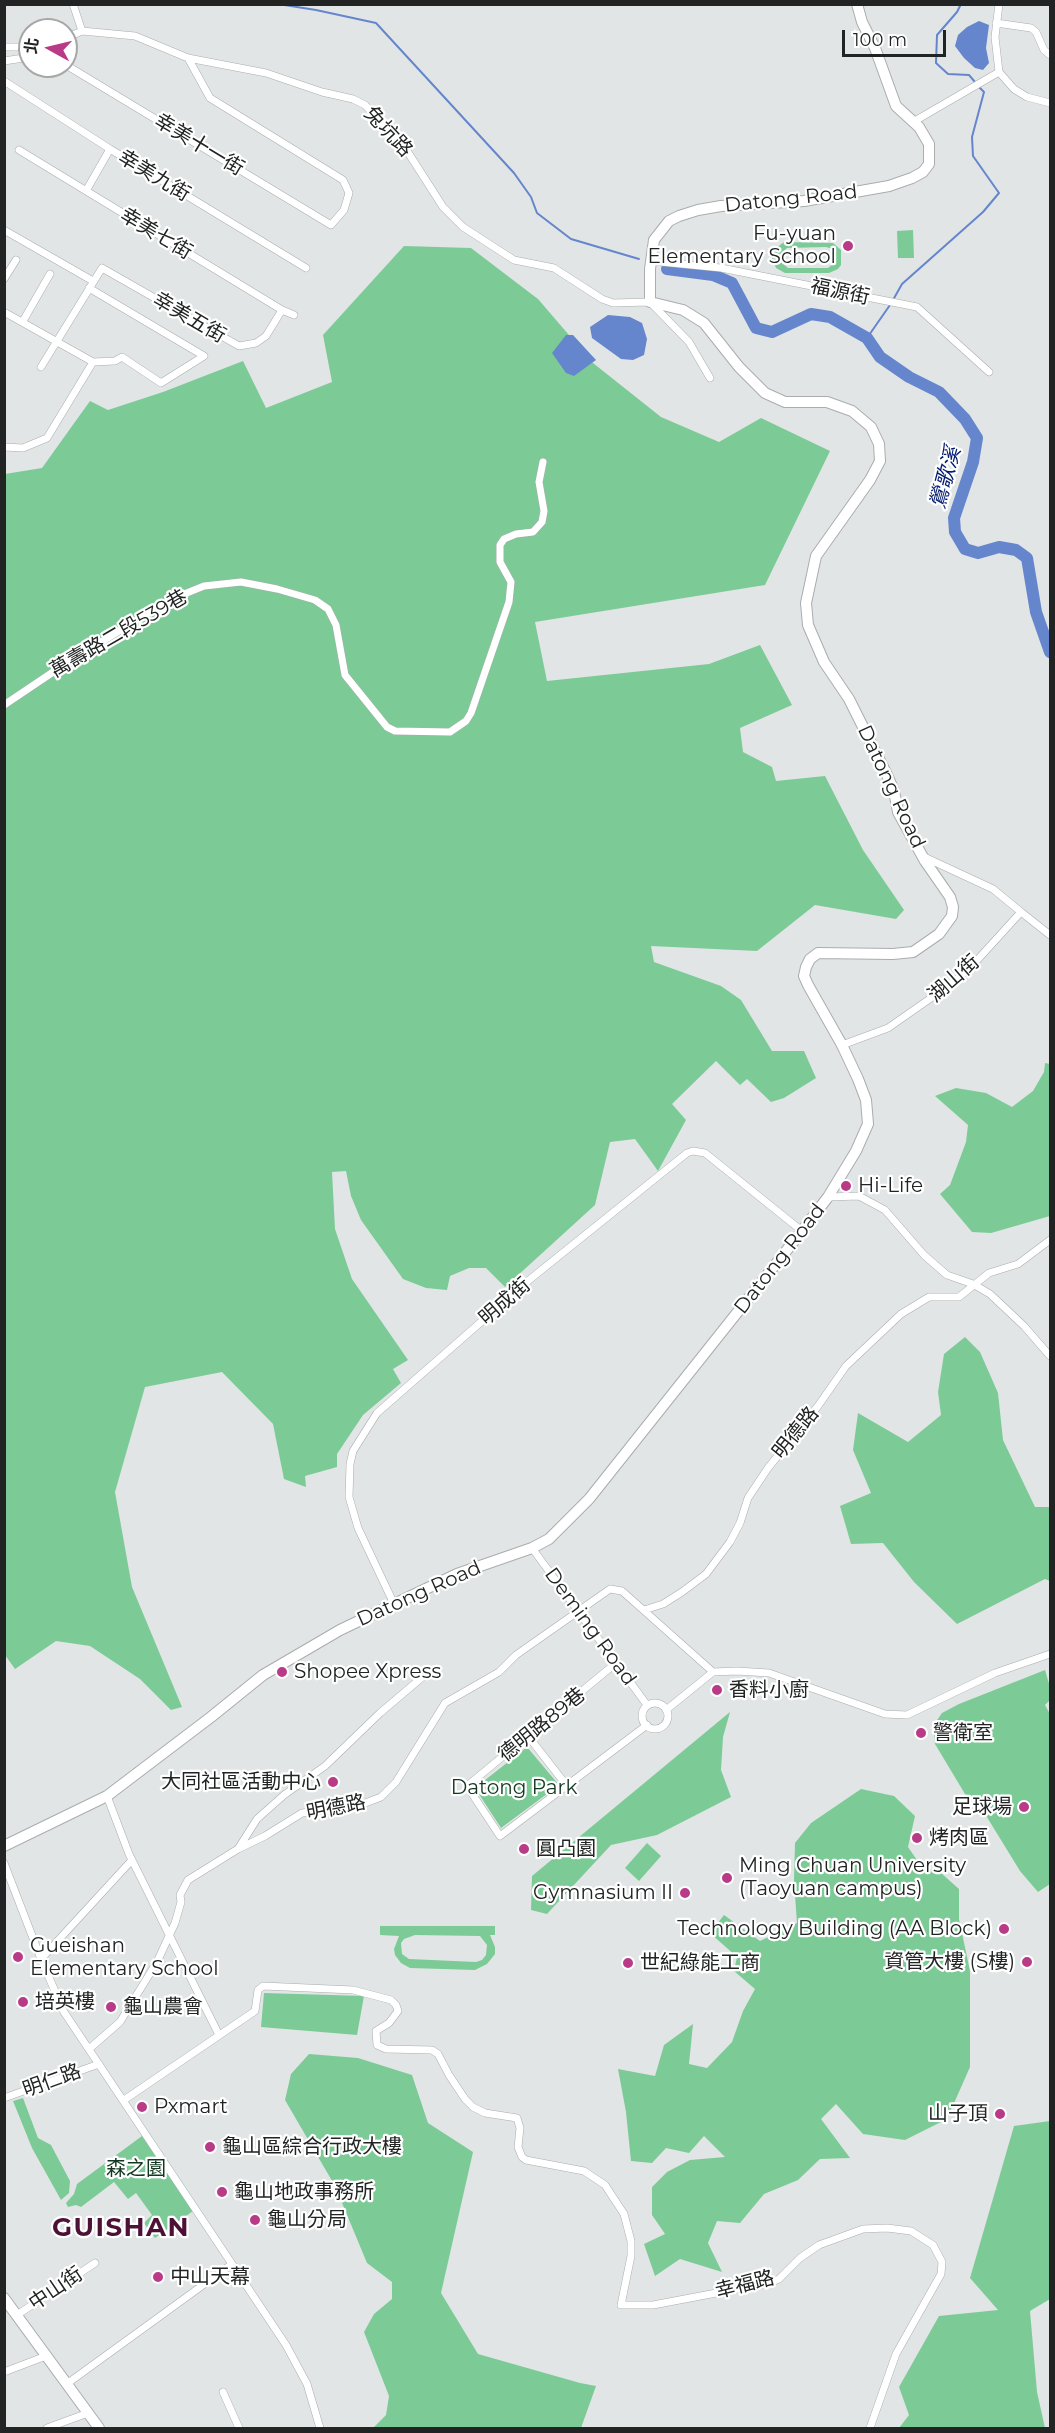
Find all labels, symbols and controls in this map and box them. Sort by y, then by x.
north arrow [18,18,78,78]
scale bar [845,18,948,56]
text: 100 m [853,29,907,51]
text: 北 [21,36,42,55]
street label: 兔坑路 [359,102,417,162]
street label: 幸美十一街 [150,109,248,181]
street label: 幸美九街 [114,145,194,207]
street label: Datong Road [723,180,859,218]
street label: 幸美七街 [116,203,196,265]
place label: Fu-yuan Elementary School [647,222,836,269]
marker: Fu-yuan Elementary School [841,239,855,253]
street label: 福源街 [808,274,872,310]
street label: 幸美五街 [148,288,230,348]
water label: 鶯歌溪 [926,444,966,512]
street label: 萬壽路二段539巷 [46,585,192,683]
street label: Datong Road [852,721,930,853]
street label: 湖山街 [923,950,985,1008]
place label: Hi-Life [858,1174,923,1198]
marker: Hi-Life [839,1179,853,1193]
street label: Datong Road [729,1199,831,1319]
street label: 明成街 [474,1273,536,1331]
street label: 明德路 [768,1402,824,1464]
street label: Datong Road [353,1556,485,1632]
street label: Deming Road [539,1563,641,1691]
place label: Shopee Xpress [294,1660,441,1684]
marker: Shopee Xpress [275,1665,289,1679]
place label: 香料小廚 [729,1678,809,1702]
street label: 德明路89巷 [494,1683,590,1767]
marker: 香料小廚 [710,1683,724,1697]
place label: 警衛室 [933,1721,993,1745]
marker: 警衛室 [914,1726,928,1740]
place label: 大同社區活動中心 [161,1770,321,1794]
marker: 大同社區活動中心 [326,1775,340,1789]
park label: Datong Park [451,1776,577,1800]
street label: 明德路 [304,1790,368,1826]
place label: 足球場 [952,1795,1012,1819]
marker: 足球場 [1017,1800,1031,1814]
place label: 烤肉區 [929,1826,989,1850]
marker: 烤肉區 [910,1831,924,1845]
place label: 圓凸園 [536,1837,596,1861]
marker: 圓凸園 [517,1842,531,1856]
place label: Ming Chuan University (Taoyuan campus) [739,1854,966,1901]
marker: Ming Chuan University (Taoyuan campus) [720,1871,734,1885]
place label: Gymnasium II [533,1881,673,1905]
marker: Gymnasium II [678,1886,692,1900]
place label: Technology Building (AA Block) [677,1917,992,1941]
marker: Technology Building (AA Block) [997,1922,1011,1936]
place label: Gueishan Elementary School [30,1934,219,1981]
marker: Gueishan Elementary School [11,1950,25,1964]
place label: 資管大樓 (S樓) [884,1950,1015,1974]
place label: 世紀綠能工商 [640,1951,760,1975]
marker: 資管大樓 (S樓) [1020,1955,1034,1969]
marker: 世紀綠能工商 [621,1956,635,1970]
place label: 培英樓 [35,1990,95,2014]
marker: 培英樓 [16,1995,30,2009]
place label: 龜山農會 [123,1995,203,2019]
marker: 龜山農會 [104,2000,118,2014]
street label: 明仁路 [20,2059,84,2103]
place label: Pxmart [154,2095,228,2119]
marker: Pxmart [135,2100,149,2114]
place label: 山子頂 [928,2102,988,2126]
marker: 山子頂 [993,2107,1007,2121]
place label: 龜山區綜合行政大樓 [222,2135,402,2159]
marker: 龜山區綜合行政大樓 [203,2140,217,2154]
park label: 森之園 [106,2157,166,2181]
place label: 龜山地政事務所 [234,2180,374,2204]
marker: 龜山地政事務所 [215,2185,229,2199]
place label: 龜山分局 [267,2208,347,2232]
district label: GUISHAN [52,2212,190,2244]
marker: 龜山分局 [248,2213,262,2227]
street label: 中山街 [24,2262,88,2316]
place label: 中山天幕 [170,2265,250,2289]
street label: 幸福路 [713,2266,777,2304]
marker: 中山天幕 [151,2270,165,2284]

